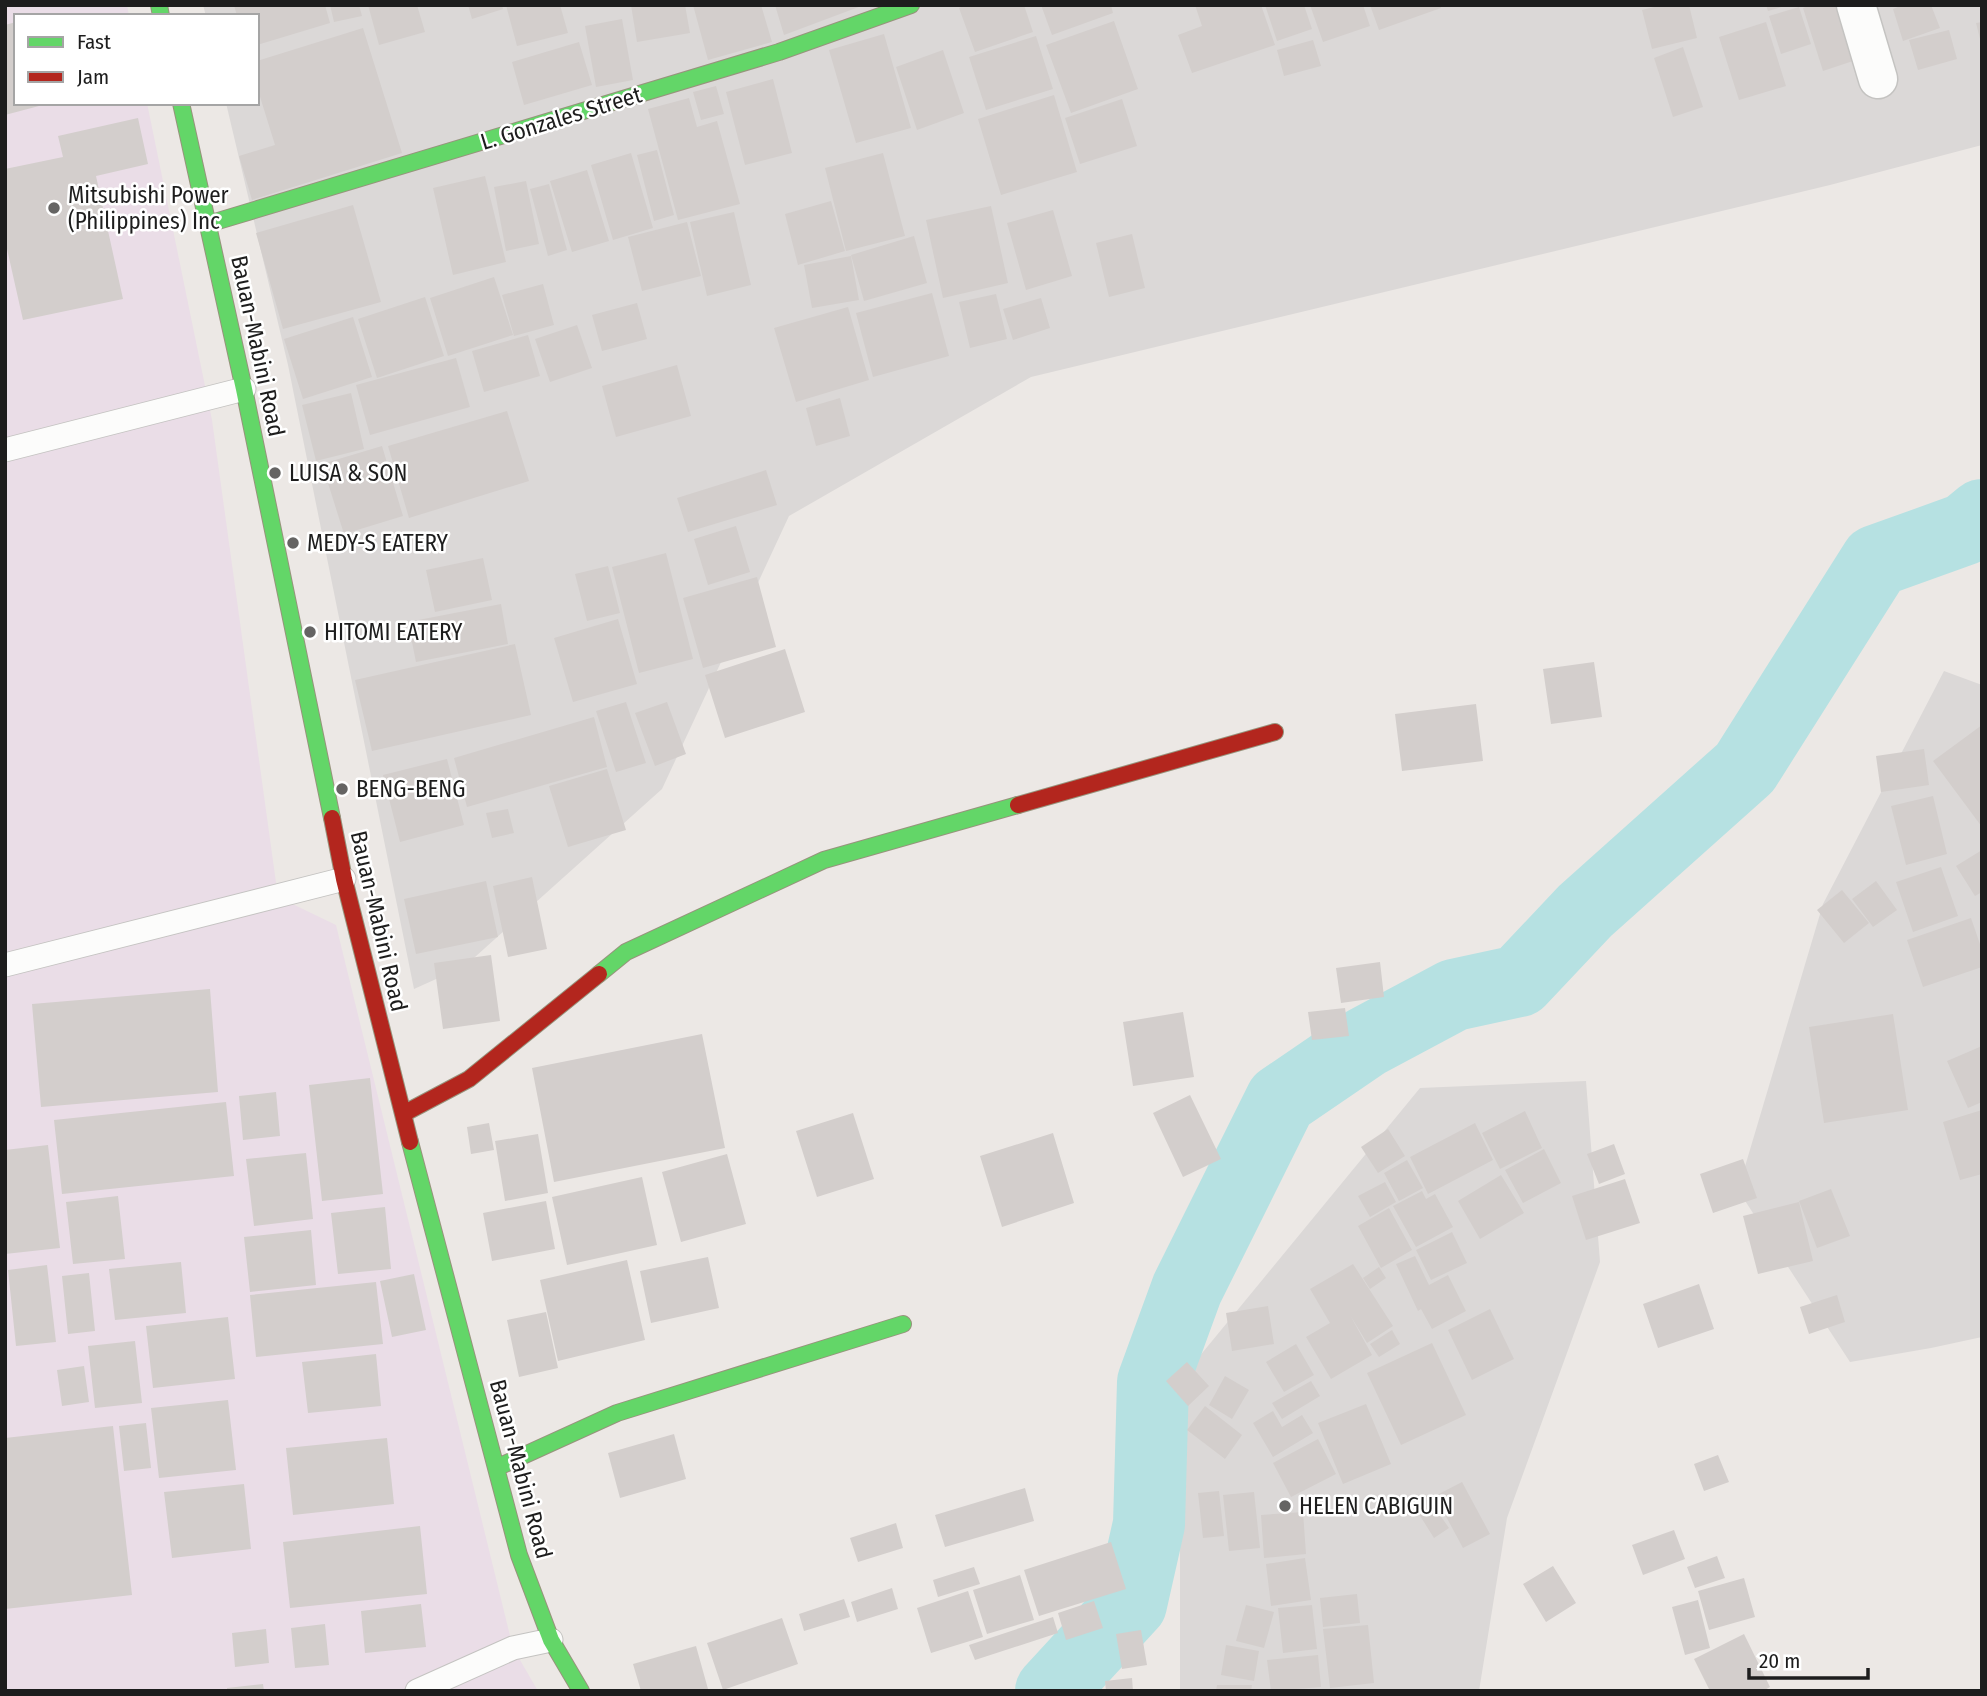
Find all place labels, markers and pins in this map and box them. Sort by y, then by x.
place label: Mitsubishi Power (Philippines) Inc [68,181,229,235]
marker: Mitsubishi Power (Philippines) Inc [46,200,62,216]
place label: LUISA & SON [289,459,408,487]
marker: LUISA & SON [267,465,283,481]
place label: MEDY-S EATERY [307,529,448,557]
marker: MEDY-S EATERY [285,535,301,551]
place label: HITOMI EATERY [324,618,463,646]
marker: HITOMI EATERY [302,624,318,640]
place label: BENG-BENG [356,775,466,803]
marker: BENG-BENG [334,781,350,797]
place label: HELEN CABIGUIN [1299,1492,1453,1520]
marker: HELEN CABIGUIN [1277,1498,1293,1514]

